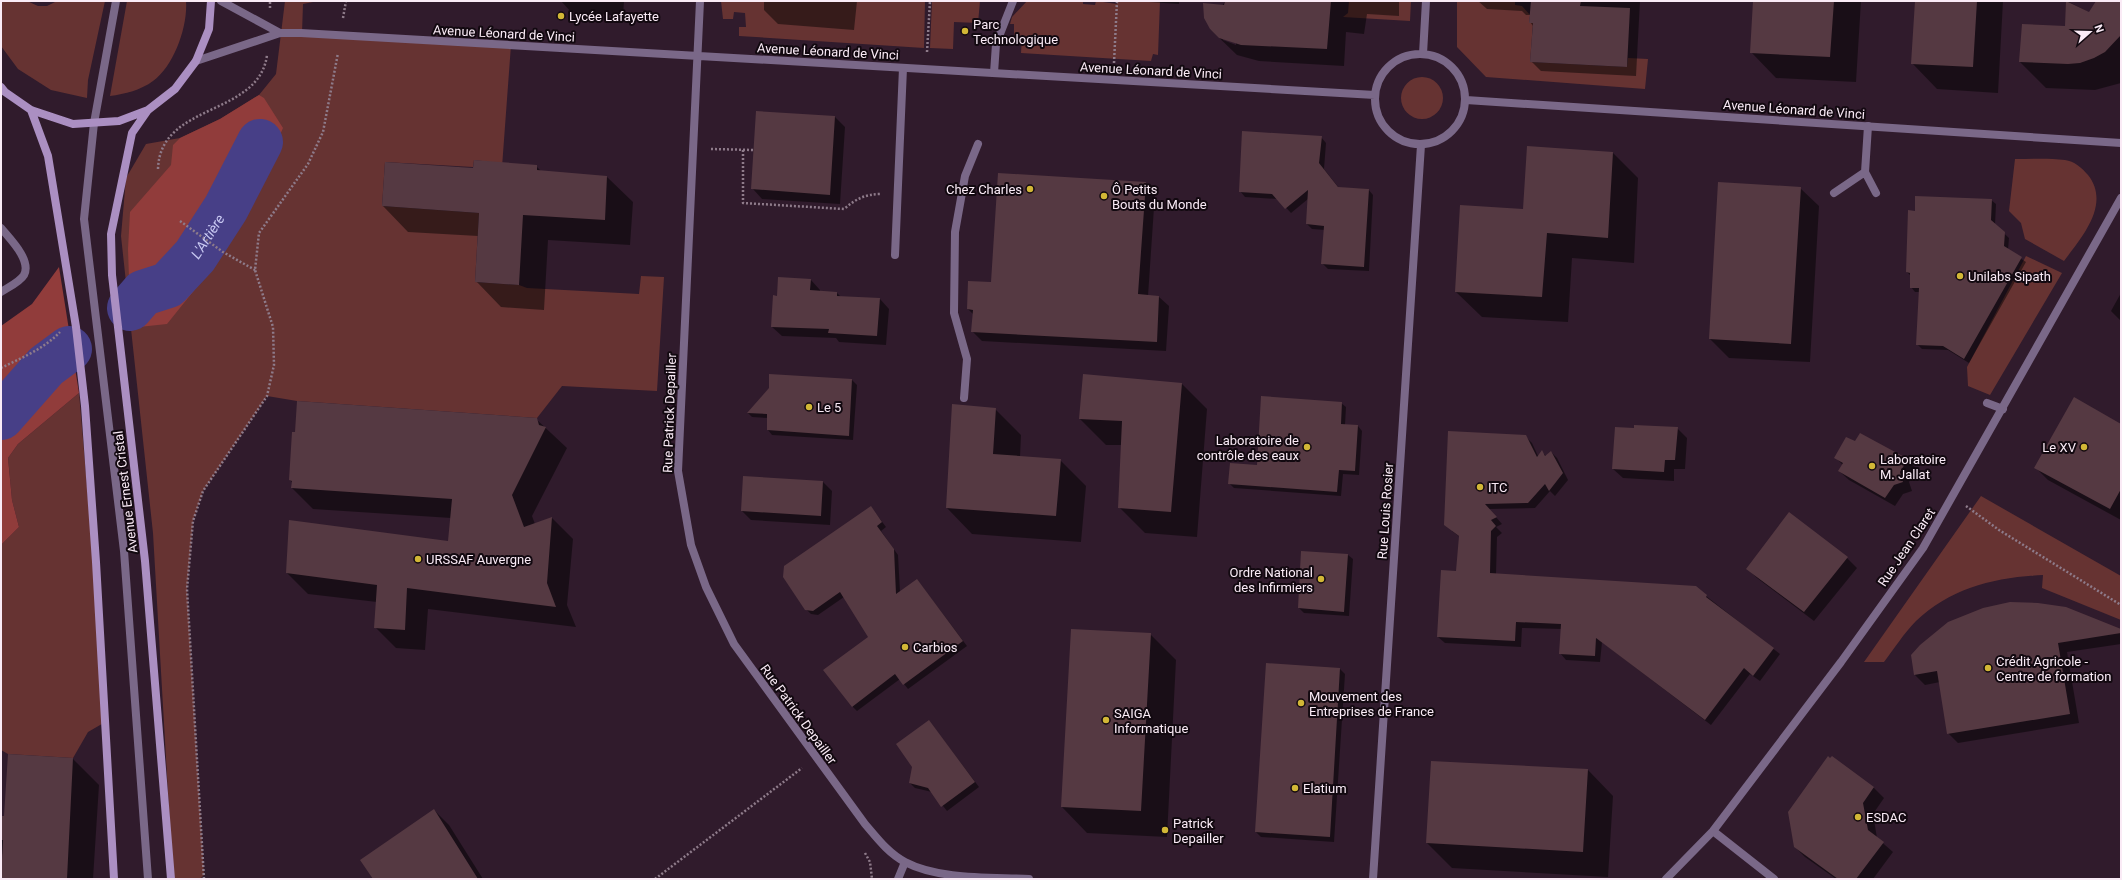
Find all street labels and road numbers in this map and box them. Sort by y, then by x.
street label: Avenue Léonard de Vinci [433,22,575,45]
street label: Avenue Léonard de Vinci [757,40,899,63]
street label: Avenue Léonard de Vinci [1080,59,1222,82]
street label: Avenue Léonard de Vinci [1723,97,1865,122]
street label: Rue Patrick Depailler [660,352,679,473]
street label: Avenue Ernest Cristal [111,430,140,554]
street label: Rue Louis Rosier [1375,462,1396,560]
street label: Rue Jean Claret [1875,505,1938,589]
street label: Rue Patrick Depailler [757,662,840,768]

